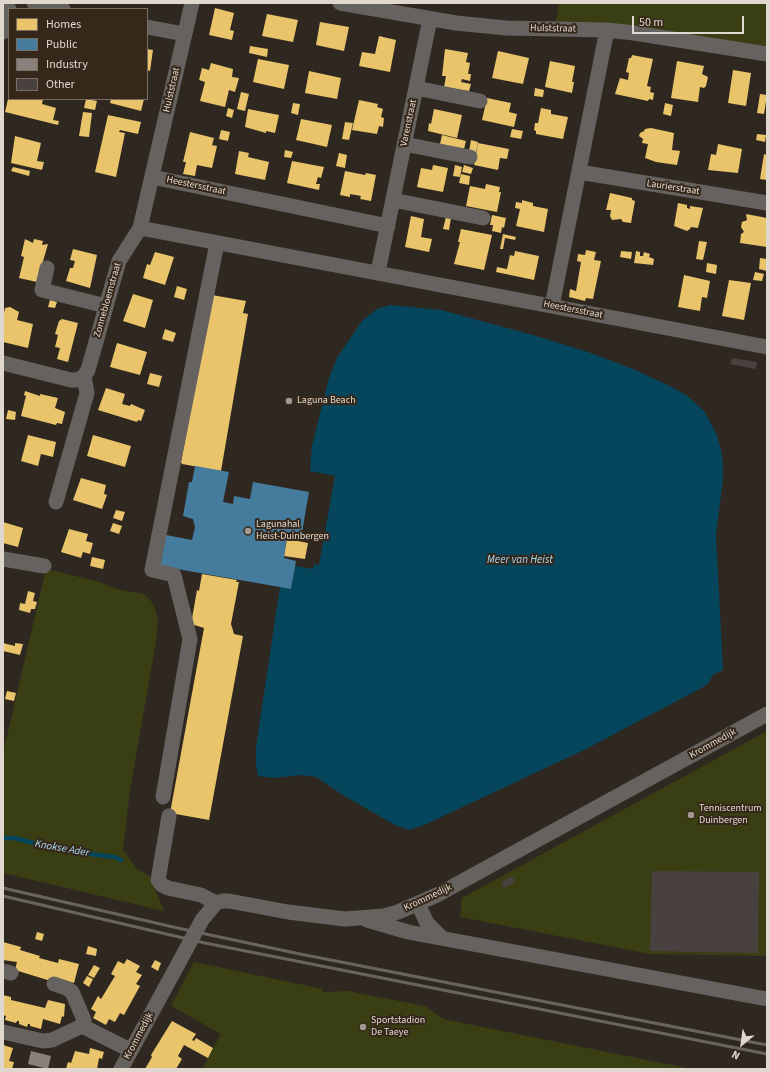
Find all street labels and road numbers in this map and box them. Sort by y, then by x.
street label: Hulststraat [530,23,576,35]
street label: Hulststraat [161,66,183,114]
street label: Varenstraat [398,98,420,148]
street label: Heestersstraat [165,174,227,198]
street label: Laurierstraat [646,178,700,198]
street label: Zonnebloemstraat [92,261,124,339]
street label: Heestersstraat [542,298,604,322]
street label: Krommedijk [688,726,738,762]
street label: Krommedijk [402,882,454,914]
street label: Krommedijk [122,1010,156,1062]

